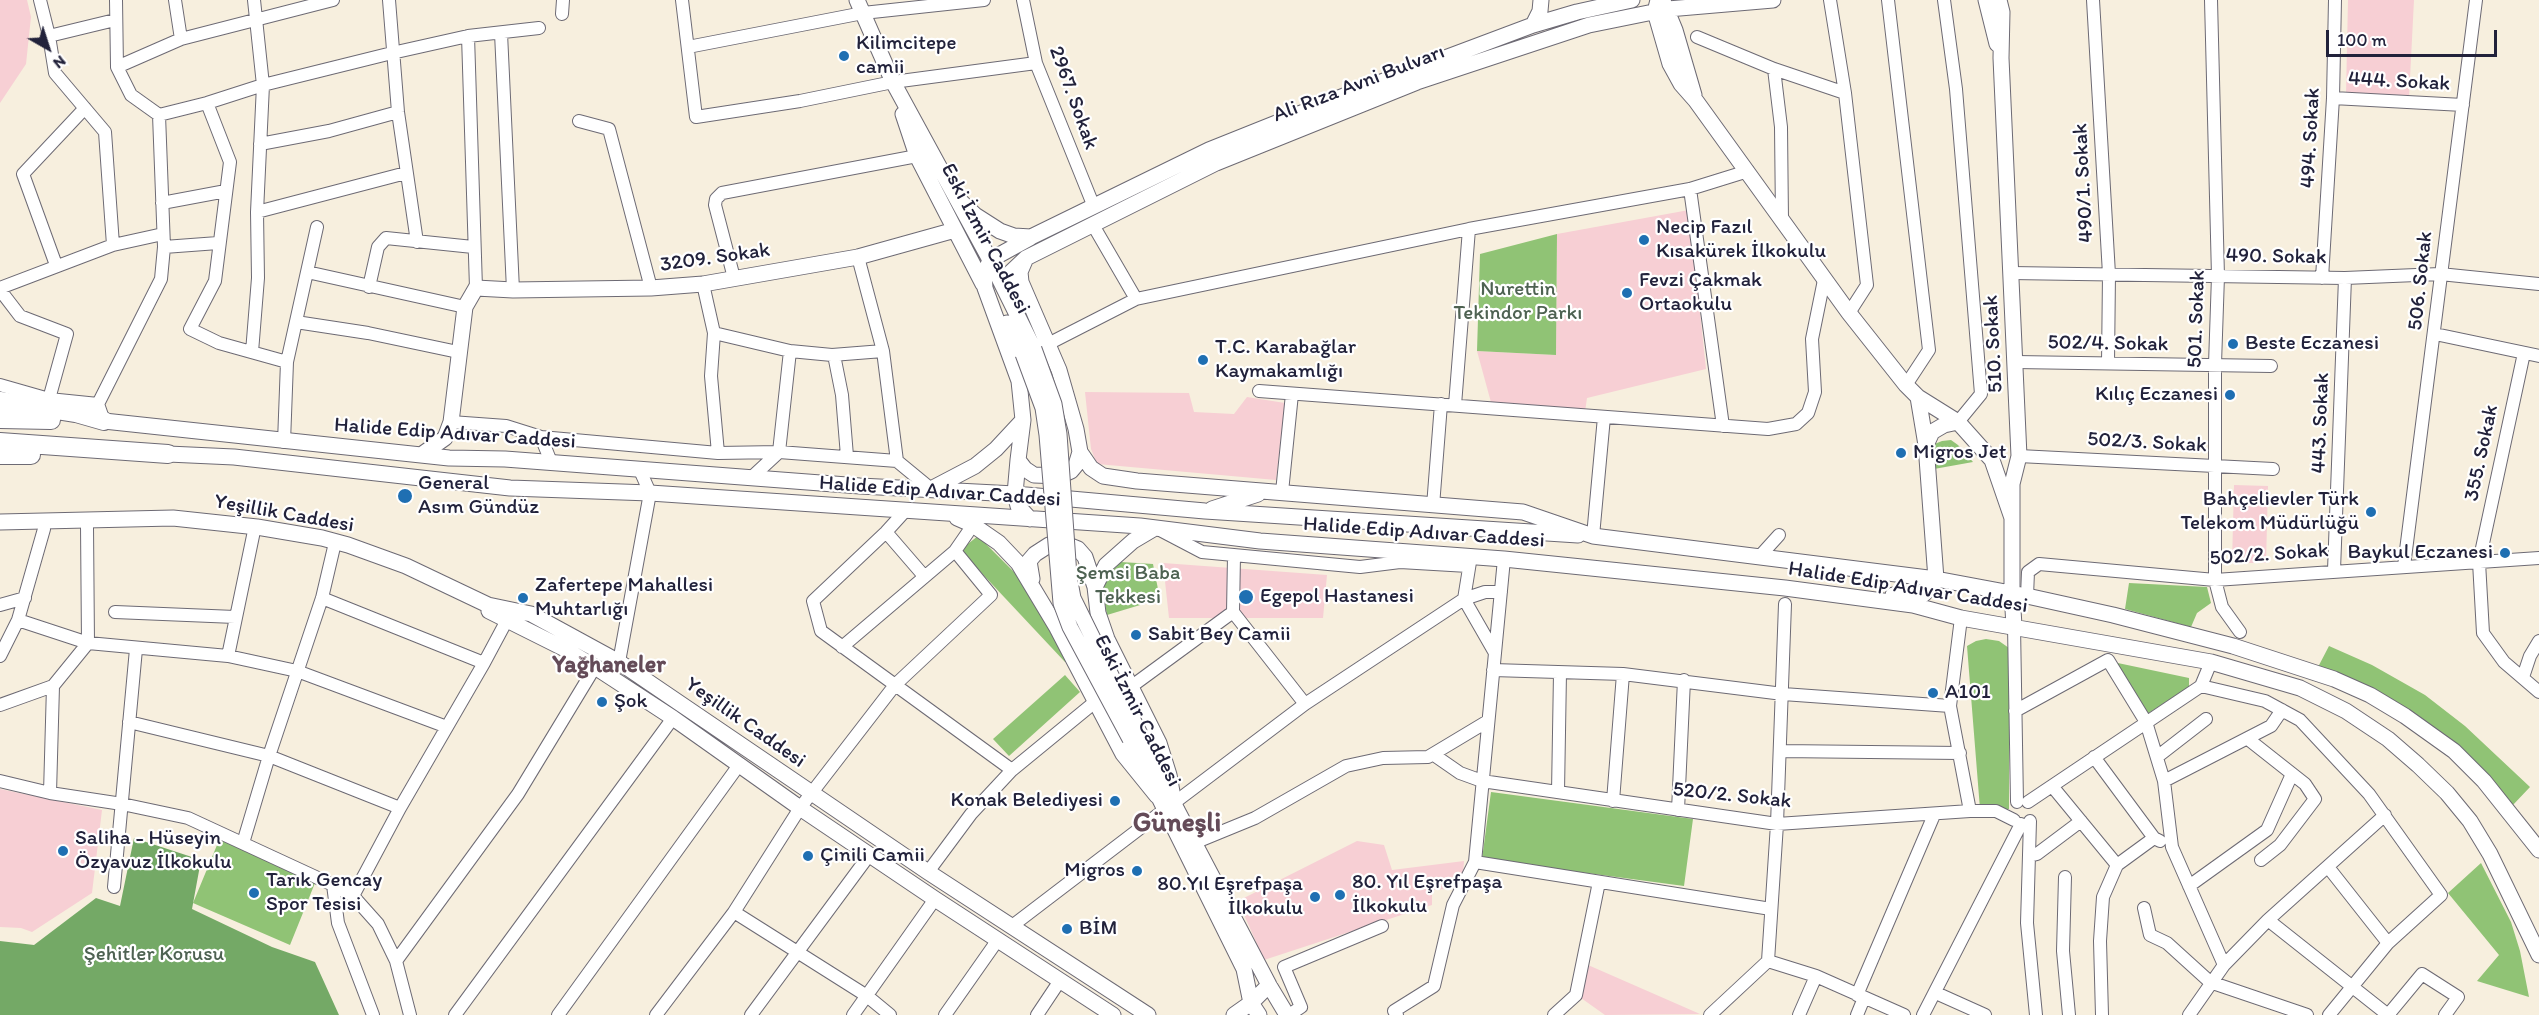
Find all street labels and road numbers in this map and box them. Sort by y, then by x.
street label: Ali Rıza Avni Bulvarı [1270,40,1448,128]
street label: 2967. Sokak [1043,43,1103,153]
street label: 444. Sokak [2347,67,2451,97]
street label: 494. Sokak [2296,87,2326,189]
street label: 490/1. Sokak [2068,123,2100,243]
street label: Eski İzmir Caddesi [935,159,1035,319]
street label: 506. Sokak [2403,230,2439,332]
street label: 3209. Sokak [658,238,772,278]
street label: 490. Sokak [2225,244,2327,270]
street label: 501. Sokak [2183,270,2211,368]
street label: 510. Sokak [1979,294,2009,394]
street label: 502/4. Sokak [2047,330,2169,358]
street label: 443. Sokak [2307,372,2335,474]
street label: 355. Sokak [2460,403,2504,503]
street label: Halide Edip Adıvar Caddesi [333,413,577,455]
street label: 502/3. Sokak [2087,427,2207,459]
street label: Halide Edip Adıvar Caddesi [818,471,1062,513]
street label: Yeşillik Caddesi [212,489,356,539]
street label: Halide Edip Adıvar Caddesi [1302,512,1546,554]
street label: 502/2. Sokak [2209,538,2329,572]
street label: Halide Edip Adıvar Caddesi [1786,557,2030,619]
street label: Eski İzmir Caddesi [1088,631,1186,791]
street label: Yeşillik Caddesi [680,672,810,774]
street label: 520/2. Sokak [1671,777,1793,815]

